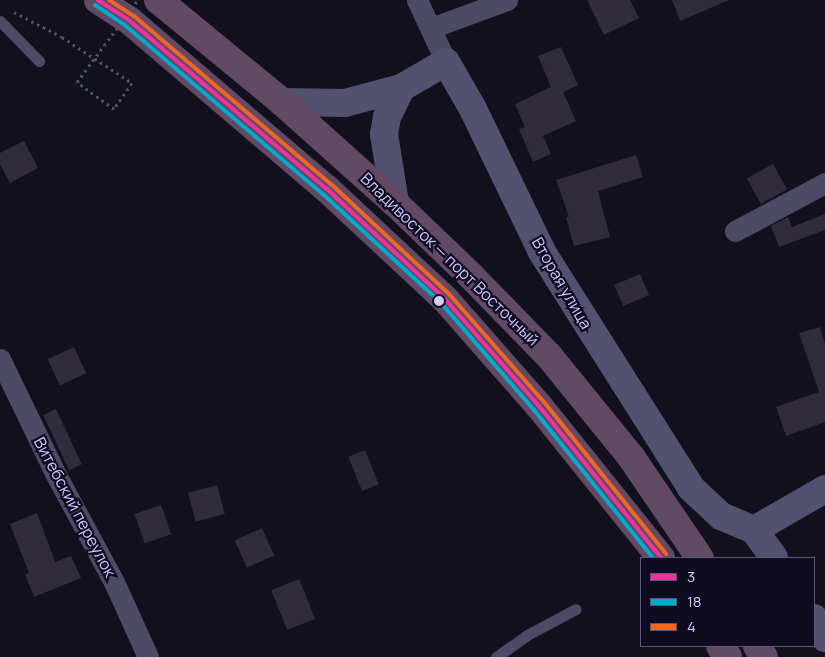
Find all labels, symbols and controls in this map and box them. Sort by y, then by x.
street label: Владивосток — порт Восточный [357,169,543,349]
street label: Вторая улица [528,234,596,332]
unlabelled marker [434,296,444,306]
street label: Витебский переулок [30,434,120,580]
legend [640,557,815,647]
text: 3 [687,566,695,587]
text: 18 [687,591,702,612]
text: 4 [687,616,696,637]

